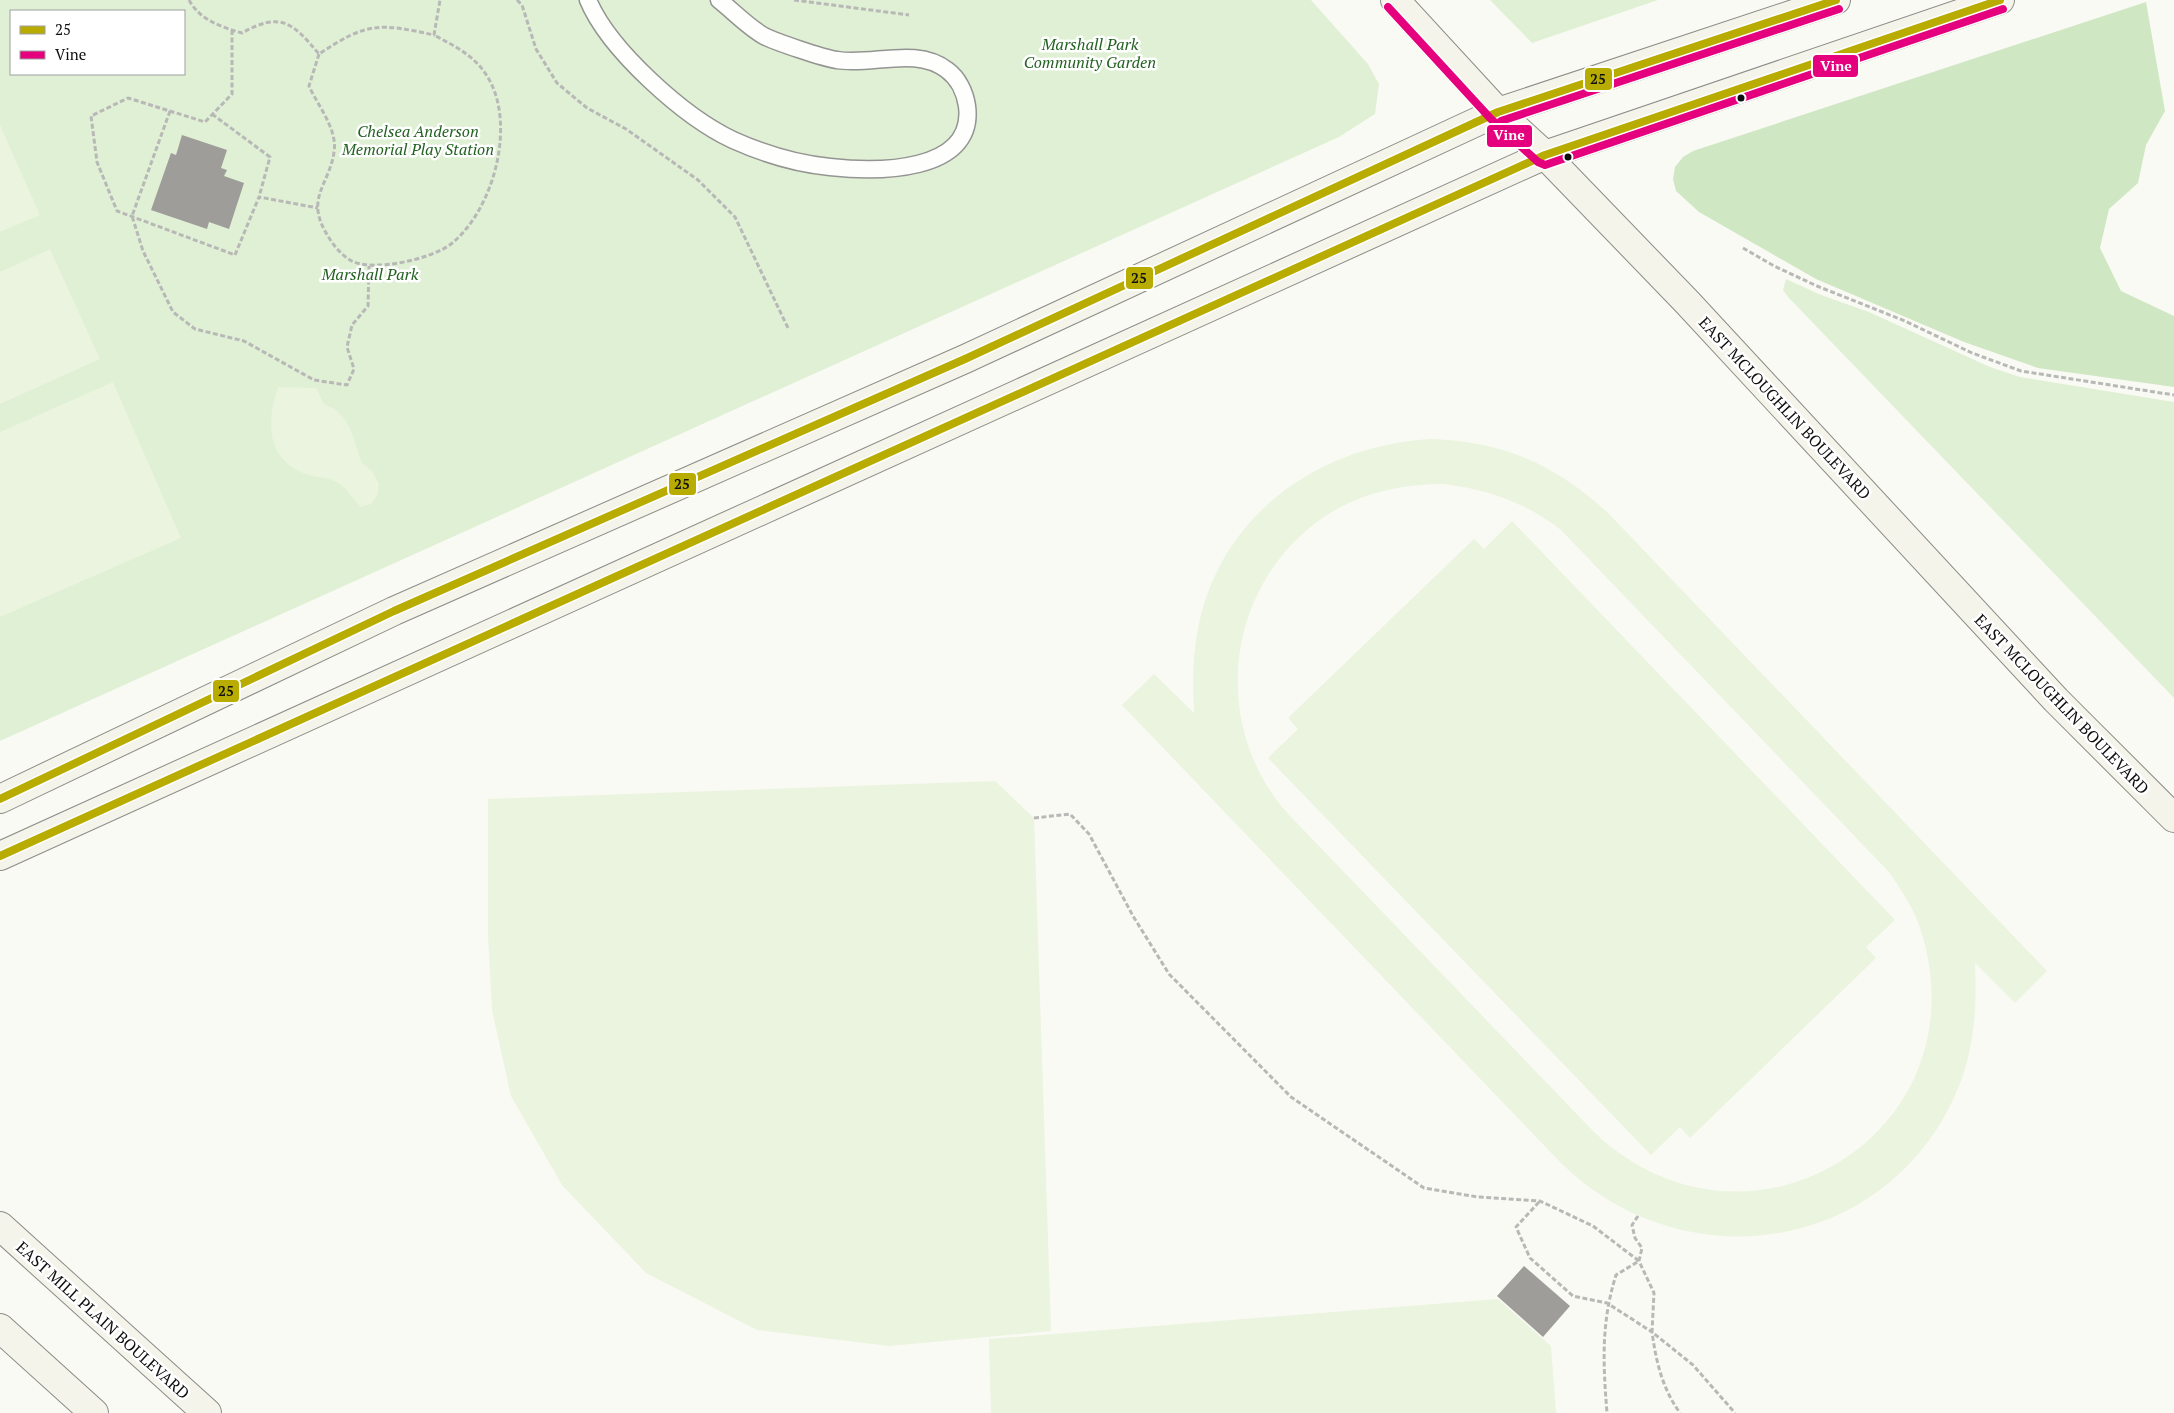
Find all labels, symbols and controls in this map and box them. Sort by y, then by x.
legend [10,10,185,75]
text: 25 [55,19,71,39]
park label: Marshall Park Community Garden [1024,33,1156,73]
text: Vine [55,44,86,64]
line badge: Vine [1812,54,1859,78]
text: Vine [1820,56,1852,75]
line badge: 25 [1584,67,1613,91]
text: 25 [1590,69,1606,88]
unlabelled marker [1736,93,1746,103]
park label: Chelsea Anderson Memorial Play Station [341,120,494,160]
line badge: Vine [1486,124,1533,148]
text: Vine [1493,125,1525,144]
unlabelled marker [1563,152,1573,162]
park label: Marshall Park [321,263,419,285]
line badge: 25 [1125,266,1154,290]
text: 25 [1131,268,1147,287]
street label: EAST MCLOUGHLIN BOULEVARD [1694,312,1876,504]
line badge: 25 [668,472,697,496]
text: 25 [674,474,690,493]
street label: EAST MCLOUGHLIN BOULEVARD [1970,609,2154,799]
line badge: 25 [212,679,240,703]
text: 25 [218,681,234,700]
street label: EAST MILL PLAIN BOULEVARD [12,1236,194,1404]

